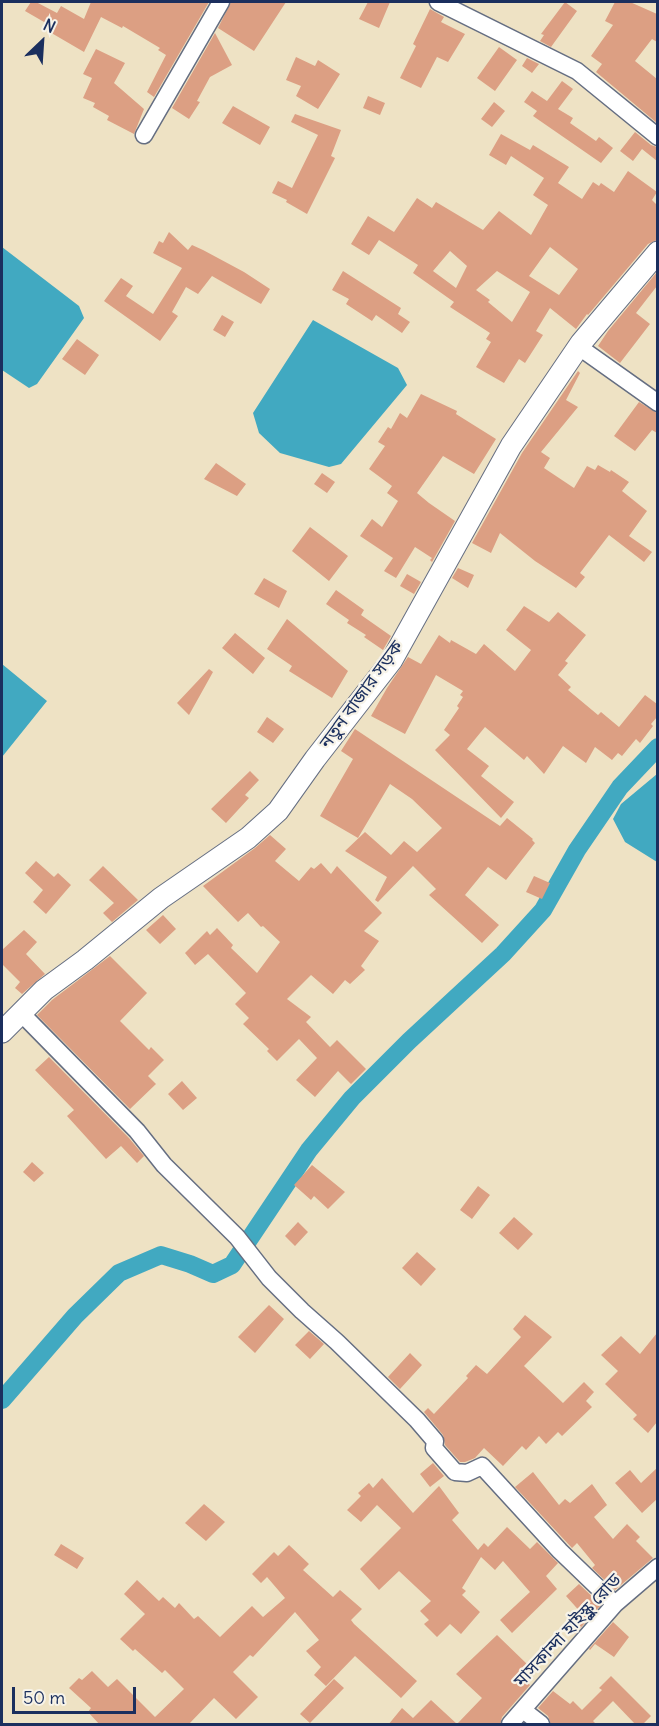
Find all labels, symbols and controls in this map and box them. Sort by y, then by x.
north arrow [12,12,72,72]
text: N [40,14,59,37]
street label: নতুন বাজার সড়ক [316,637,408,753]
street label: মাসকান্দা হাইস্কুল রোড [510,1570,626,1692]
scale bar [15,1675,140,1713]
text: 50 m [23,1686,65,1709]

